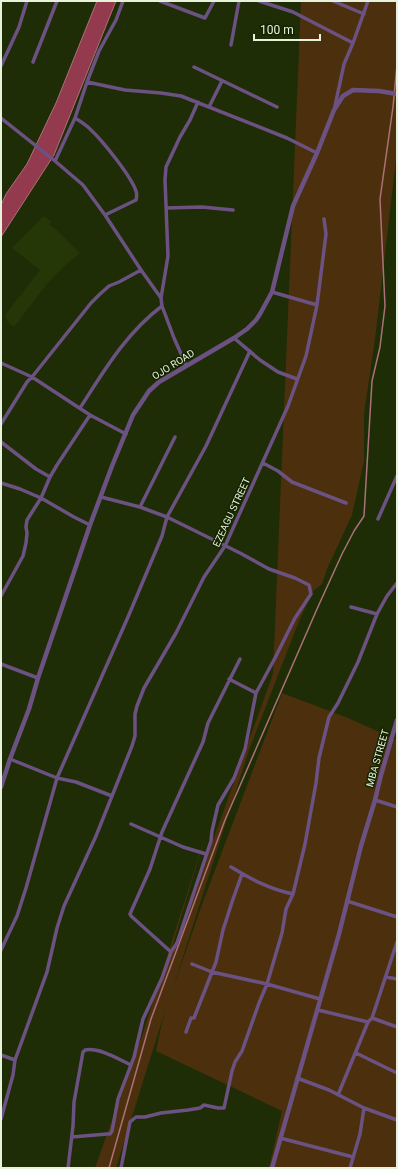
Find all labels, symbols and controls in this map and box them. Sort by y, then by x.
scale bar [254,16,320,42]
text: 100 m [260,23,294,37]
street label: OJO ROAD [150,347,196,382]
street label: EZEAGU STREET [211,476,252,549]
street label: MBA STREET [364,728,391,788]

